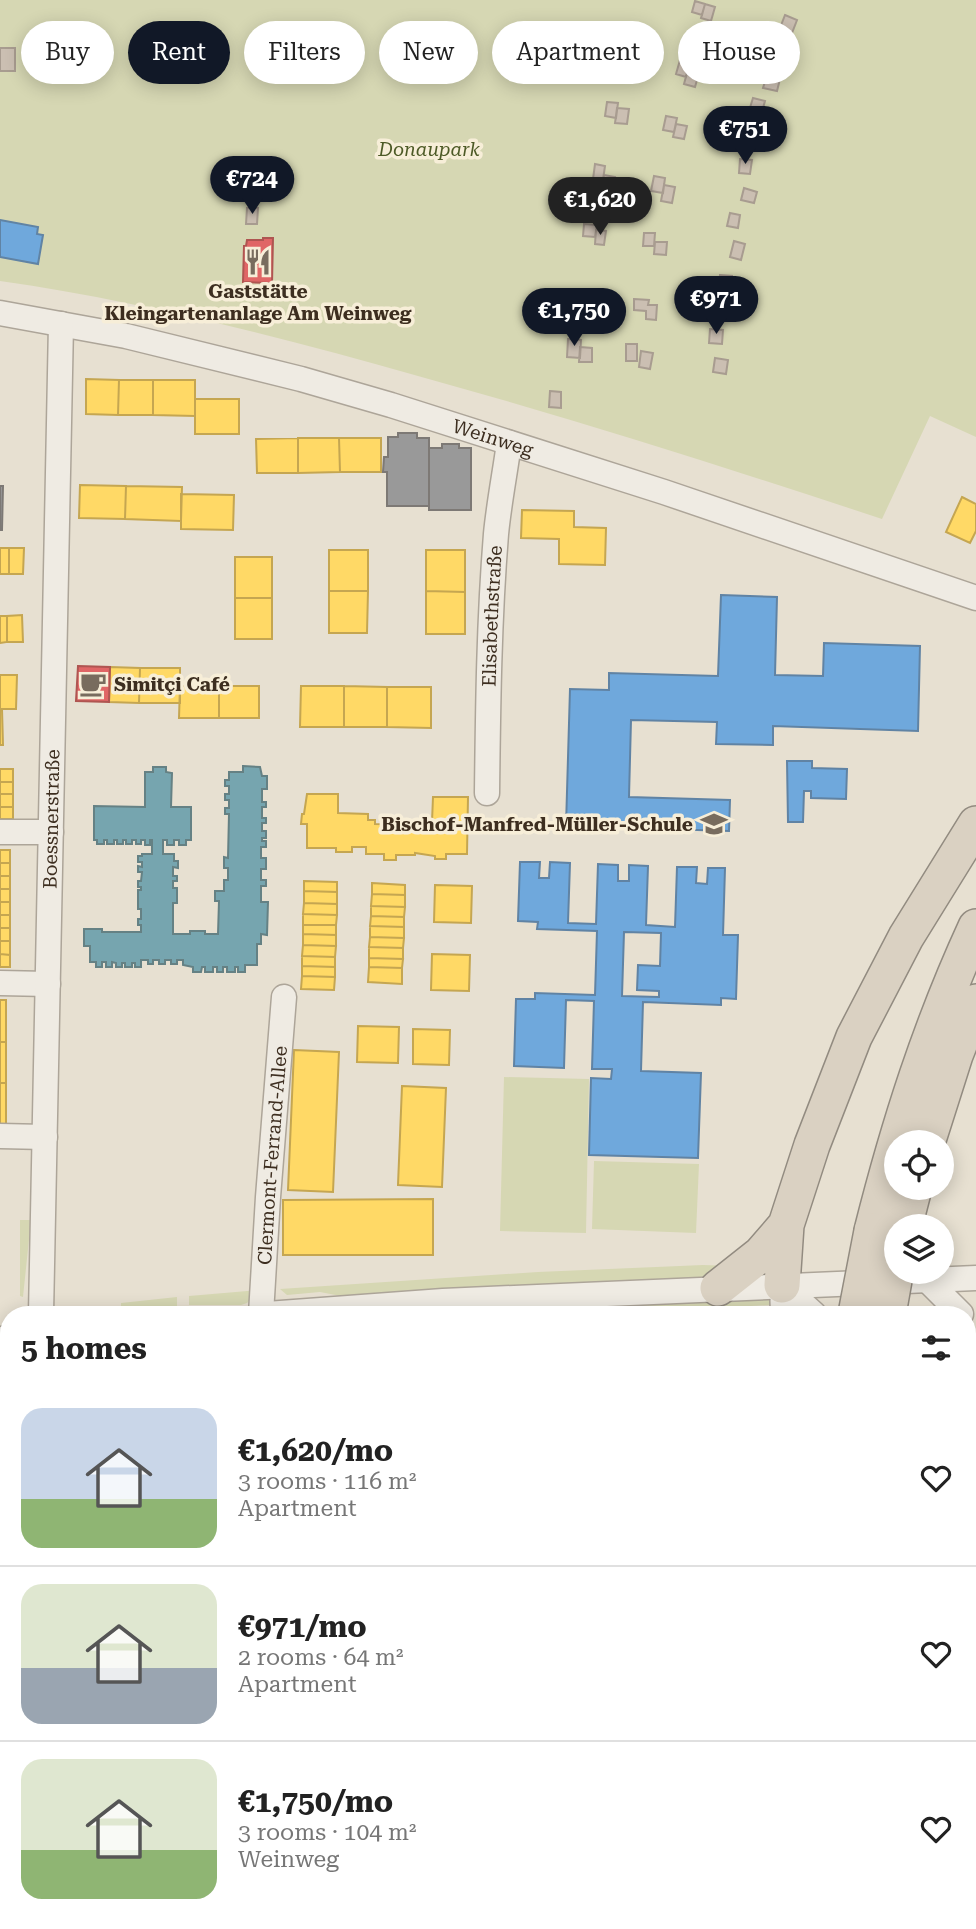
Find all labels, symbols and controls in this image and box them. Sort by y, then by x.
chip: Buy [21,21,114,84]
chip: Rent [128,21,230,84]
chip: Filters [244,21,365,84]
chip: New [379,21,478,84]
chip: Apartment [492,21,664,84]
chip: House [678,21,800,84]
pin: €751 [704,106,786,166]
text: €751 [719,115,771,142]
park label: Donaupark [377,138,481,161]
pin: €724 [211,156,293,216]
text: €724 [226,165,278,192]
pin: €1,620 [543,177,657,237]
text: €1,620 [564,186,636,213]
restaurant icon: Gaststätte Kleingartenanlage Am Weinweg [243,247,273,277]
pin: €971 [675,276,757,336]
place label: Gaststätte Kleingartenanlage Am Weinweg [104,280,412,325]
text: €971 [690,285,742,312]
pin: €1,750 [517,288,631,348]
text: €1,750 [538,297,610,324]
street label: Weinweg [450,414,536,461]
street label: Elisabethstraße [477,544,507,687]
cafe icon: Simitçi Café [78,669,108,699]
place label: Simitçi Café [114,673,230,696]
street label: Boessnerstraße [38,749,64,889]
school or university icon: Bischof-Manfred-Müller-Schule [699,809,729,839]
place label: Bischof-Manfred-Müller-Schule [381,813,693,836]
street label: Clermont-Ferrand-Allee [252,1045,292,1266]
map controls [884,1130,954,1284]
button: locate [884,1130,954,1200]
button: layers [884,1214,954,1284]
icon: filters [917,1329,955,1367]
text: 5 homes [21,1331,147,1366]
text: €1,620/mo [238,1433,393,1468]
icon: home [77,1436,161,1520]
icon: heart [917,1459,955,1497]
text: 3 rooms · 116 m² [238,1468,416,1495]
text: Apartment [238,1495,357,1522]
text: €971/mo [238,1609,367,1644]
icon: home [77,1612,161,1696]
icon: heart [917,1635,955,1673]
text: 2 rooms · 64 m² [238,1644,404,1671]
text: Apartment [238,1671,357,1698]
text: €1,750/mo [238,1784,393,1819]
icon: home [77,1787,161,1871]
icon: heart [917,1810,955,1848]
text: 3 rooms · 104 m² [238,1819,416,1846]
text: Weinweg [238,1846,339,1873]

